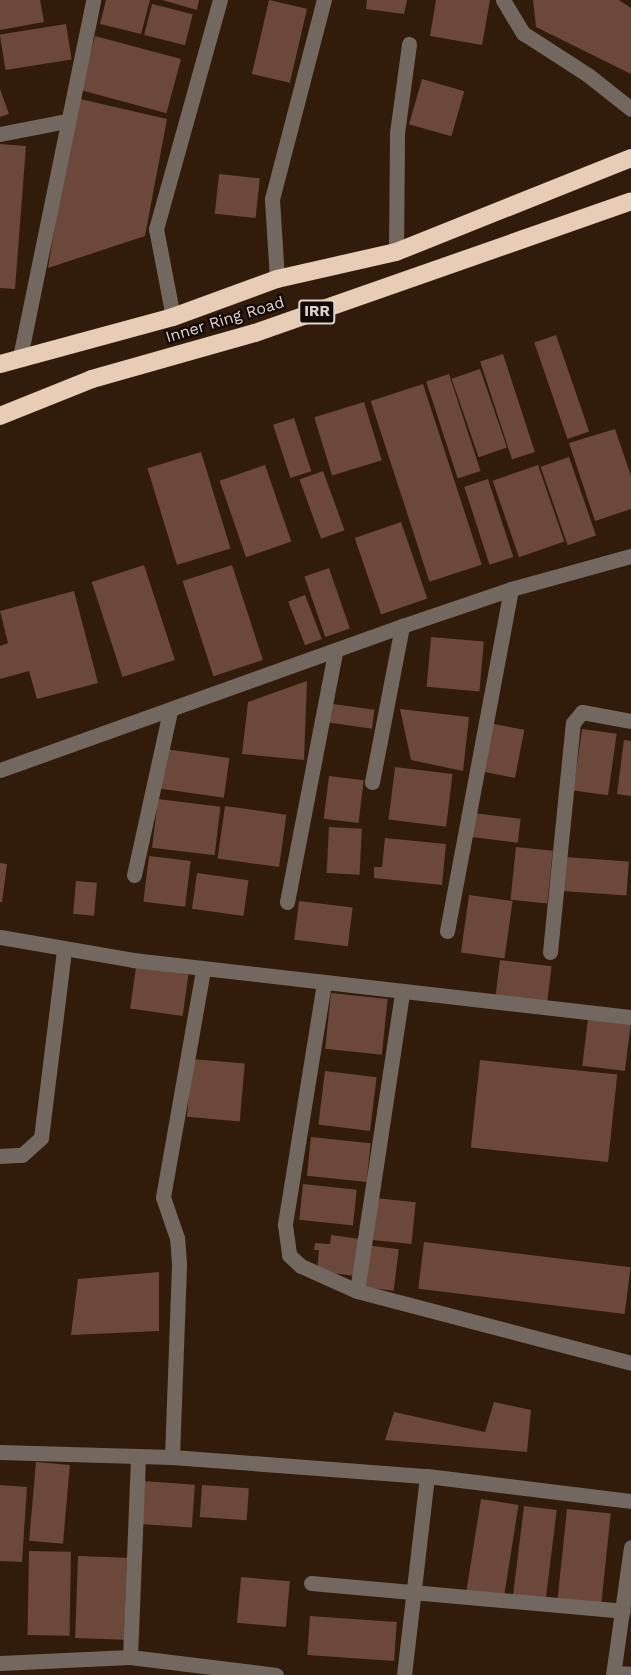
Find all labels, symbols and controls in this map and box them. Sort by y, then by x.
street label: Inner Ring Road [163,293,287,347]
road number: IRR [298,300,336,324]

